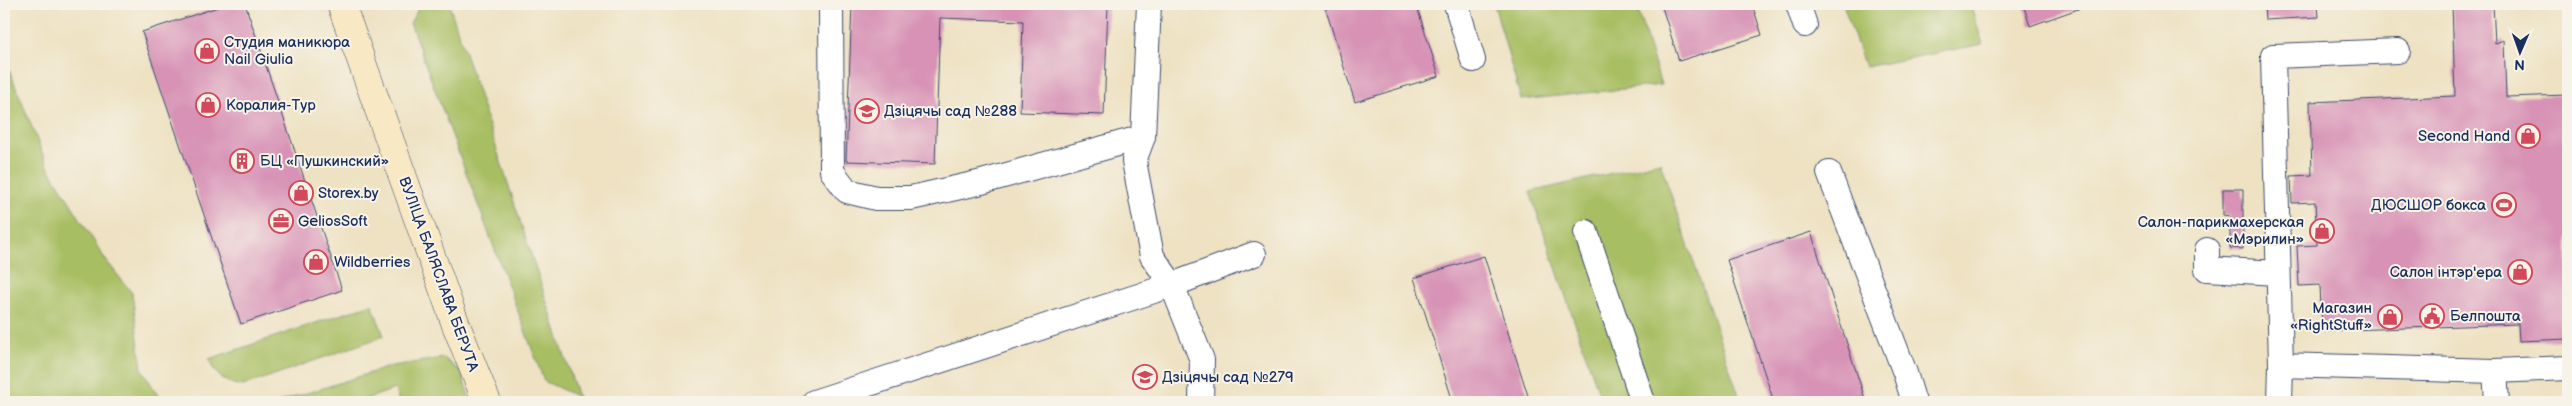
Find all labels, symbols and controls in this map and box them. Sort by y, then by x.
north arrow [2494,28,2544,78]
place label: Студия маникюра Nail Giulia [224,33,350,69]
shop icon: Студия маникюра Nail Giulia [194,38,220,64]
text: N [2514,56,2525,73]
shop icon: Коралия-Тур [195,92,221,118]
place label: Коралия-Тур [226,96,316,115]
school or university icon: Дзіцячы сад №288 [854,98,880,124]
place label: Дзіцячы сад №288 [884,102,1017,121]
shop icon: Second Hand [2515,123,2541,149]
place label: Second Hand [2418,127,2510,146]
building icon: БЦ «Пушкинский» [229,148,255,174]
place label: БЦ «Пушкинский» [260,152,389,171]
street label: ВУЛІЦА БАЛЯСЛАВА БЕРУТА [394,174,483,375]
shop icon: Storex.by [288,180,314,206]
place label: Storex.by [318,184,379,203]
sports icon: ДЮСШOP бокса [2491,192,2517,218]
place label: ДЮСШOP бокса [2371,196,2486,215]
office icon: GeliosSoft [268,208,294,234]
place label: GeliosSoft [298,212,368,231]
place label: Салон-парикмахерская «Мэрилин» [2138,213,2304,249]
shop icon: Салон-парикмахерская «Мэрилин» [2309,218,2335,244]
shop icon: Wildberries [303,249,329,275]
place label: Wildberries [334,253,411,272]
shop icon: Салон інтэр'ера [2507,259,2533,285]
place label: Салон інтэр'ера [2390,263,2502,282]
place label: Магазин «RightStuff» [2290,299,2372,335]
public building icon: Белпошта [2419,303,2445,329]
shop icon: Магазин «RightStuff» [2377,304,2403,330]
place label: Белпошта [2450,307,2521,326]
school or university icon: Дзіцячы сад №279 [1132,364,1158,390]
place label: Дзіцячы сад №279 [1162,368,1294,387]

